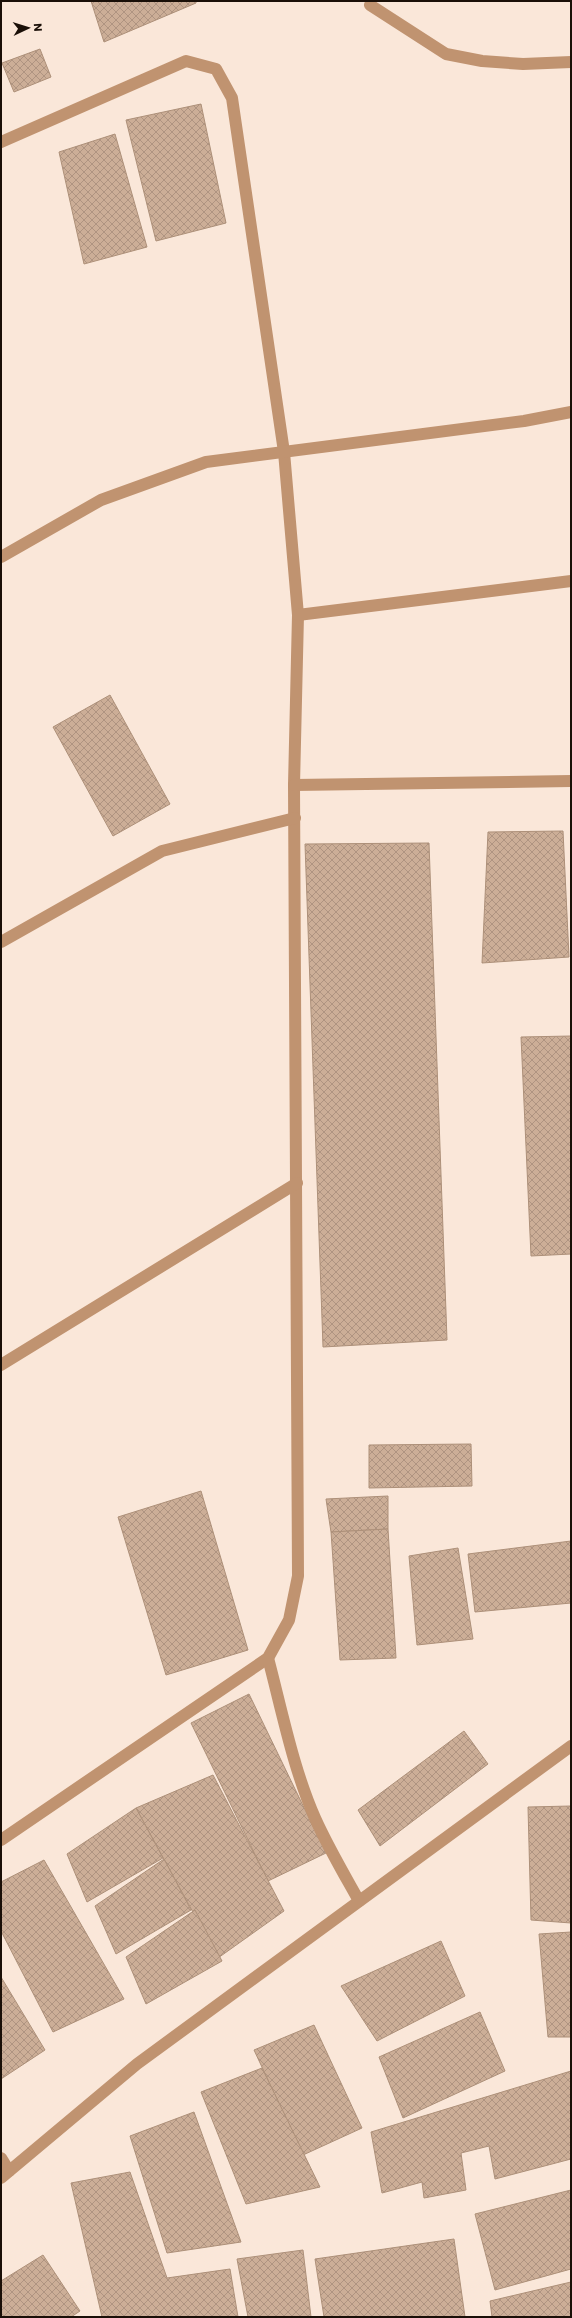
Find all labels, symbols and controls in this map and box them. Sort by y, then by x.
north arrow [8,8,48,48]
text: N [30,23,46,32]

